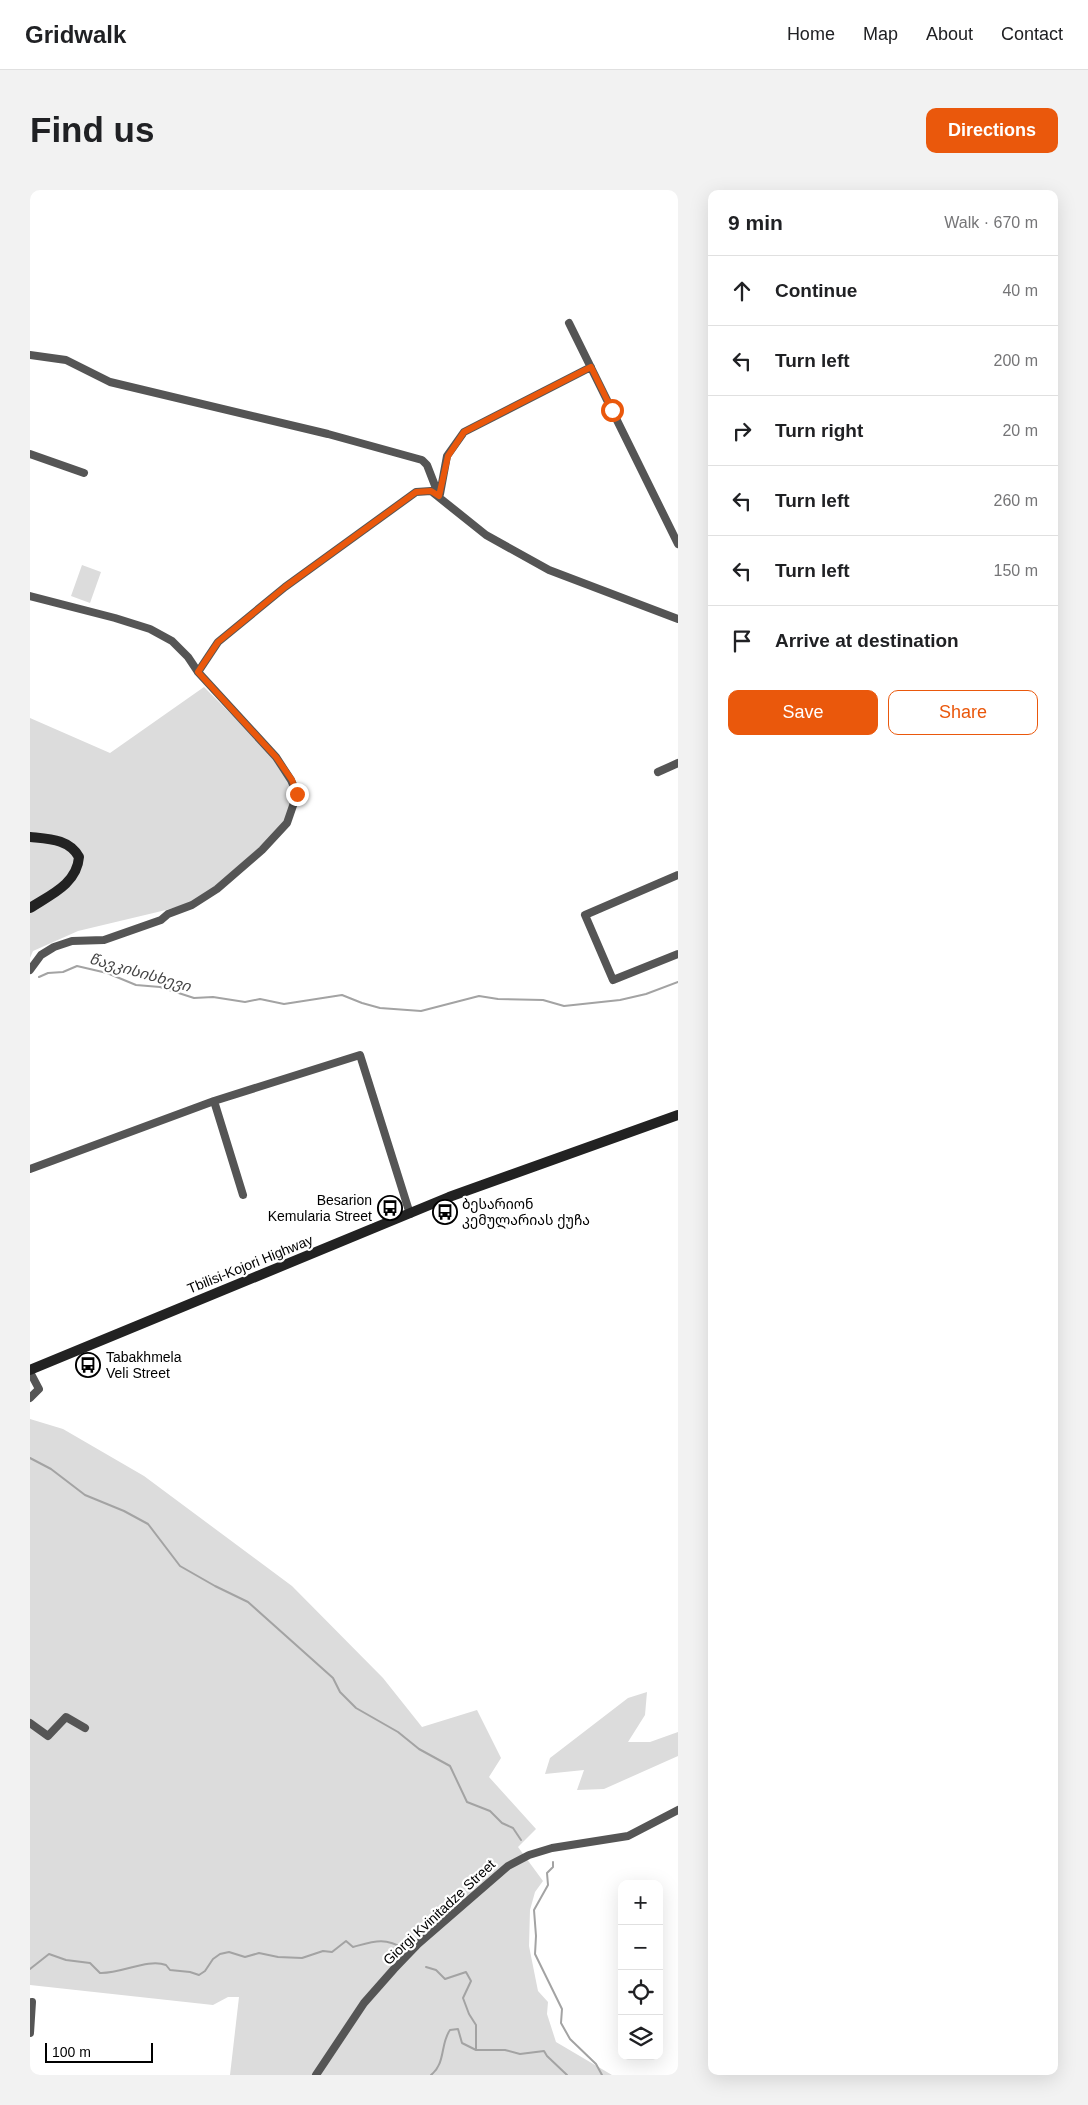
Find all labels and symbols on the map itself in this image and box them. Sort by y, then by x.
route start [601,399,624,422]
route end [286,783,309,806]
water label: წავკისისხევი [87,949,194,996]
place label: Besarion Kemularia Street [268,1192,372,1224]
bus stop icon: Besarion Kemularia Street [377,1195,403,1221]
place label: ბესარიონ კემულარიას ქუჩა [462,1196,590,1229]
bus stop icon: ბესარიონ კემულარიას ქუჩა [432,1199,458,1225]
street label: Tbilisi-Kojori Highway [185,1232,315,1296]
place label: Tabakhmela Veli Street [106,1349,182,1381]
bus stop icon: Tabakhmela Veli Street [75,1352,101,1378]
street label: Giorgi Kvinitadze Street [380,1856,498,1968]
scale bar [45,2040,152,2063]

